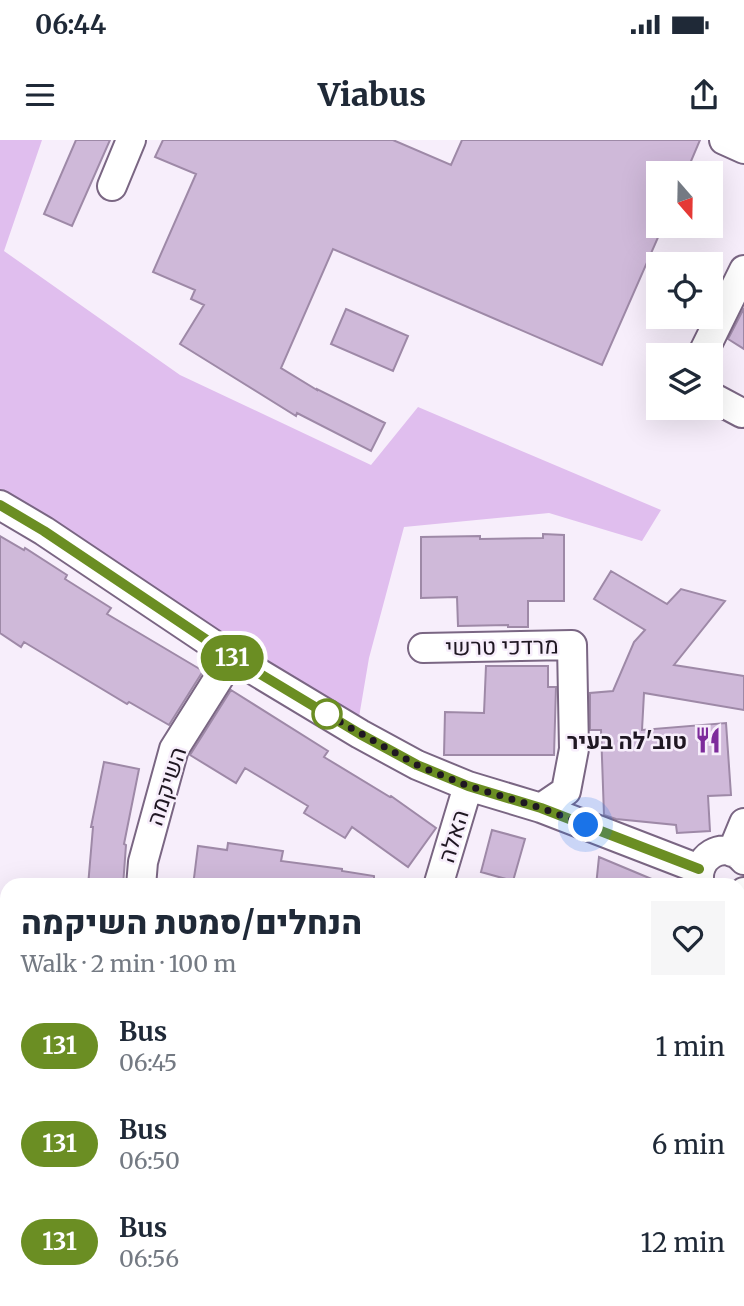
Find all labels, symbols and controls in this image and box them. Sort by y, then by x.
text: 06:44 [35,8,106,41]
text: Viabus [318,75,426,115]
icon: menu [21,76,59,114]
icon: share [685,76,723,114]
north arrow [646,161,723,238]
map controls [646,161,723,420]
button: locate [646,252,723,329]
button: layers [646,343,723,420]
street label: מרדכי טרשי [445,631,559,661]
line badge: 131 [192,635,272,681]
text: 131 [215,642,249,673]
unlabelled marker [312,699,342,729]
restaurant icon: טוב'לה בעיר [693,725,723,755]
place label: טוב'לה בעיר [567,726,687,755]
street label: השיקמה [140,743,192,829]
street label: האלה [431,806,475,866]
your location [568,807,603,842]
button: heart [651,901,725,975]
text: הנחלים/סמטת השיקמה [21,902,362,943]
text: Walk · 2 min · 100 m [21,949,236,978]
text: Bus [119,1015,167,1048]
text: 131 [42,1030,77,1061]
text: 1 min [656,1030,725,1063]
text: 06:45 [119,1048,177,1077]
text: Bus [119,1113,167,1146]
text: 131 [42,1128,77,1159]
text: 6 min [652,1128,725,1161]
text: 06:50 [119,1146,180,1175]
text: Bus [119,1211,167,1244]
text: 131 [42,1226,77,1257]
text: 12 min [641,1226,725,1259]
text: 06:56 [119,1244,179,1273]

